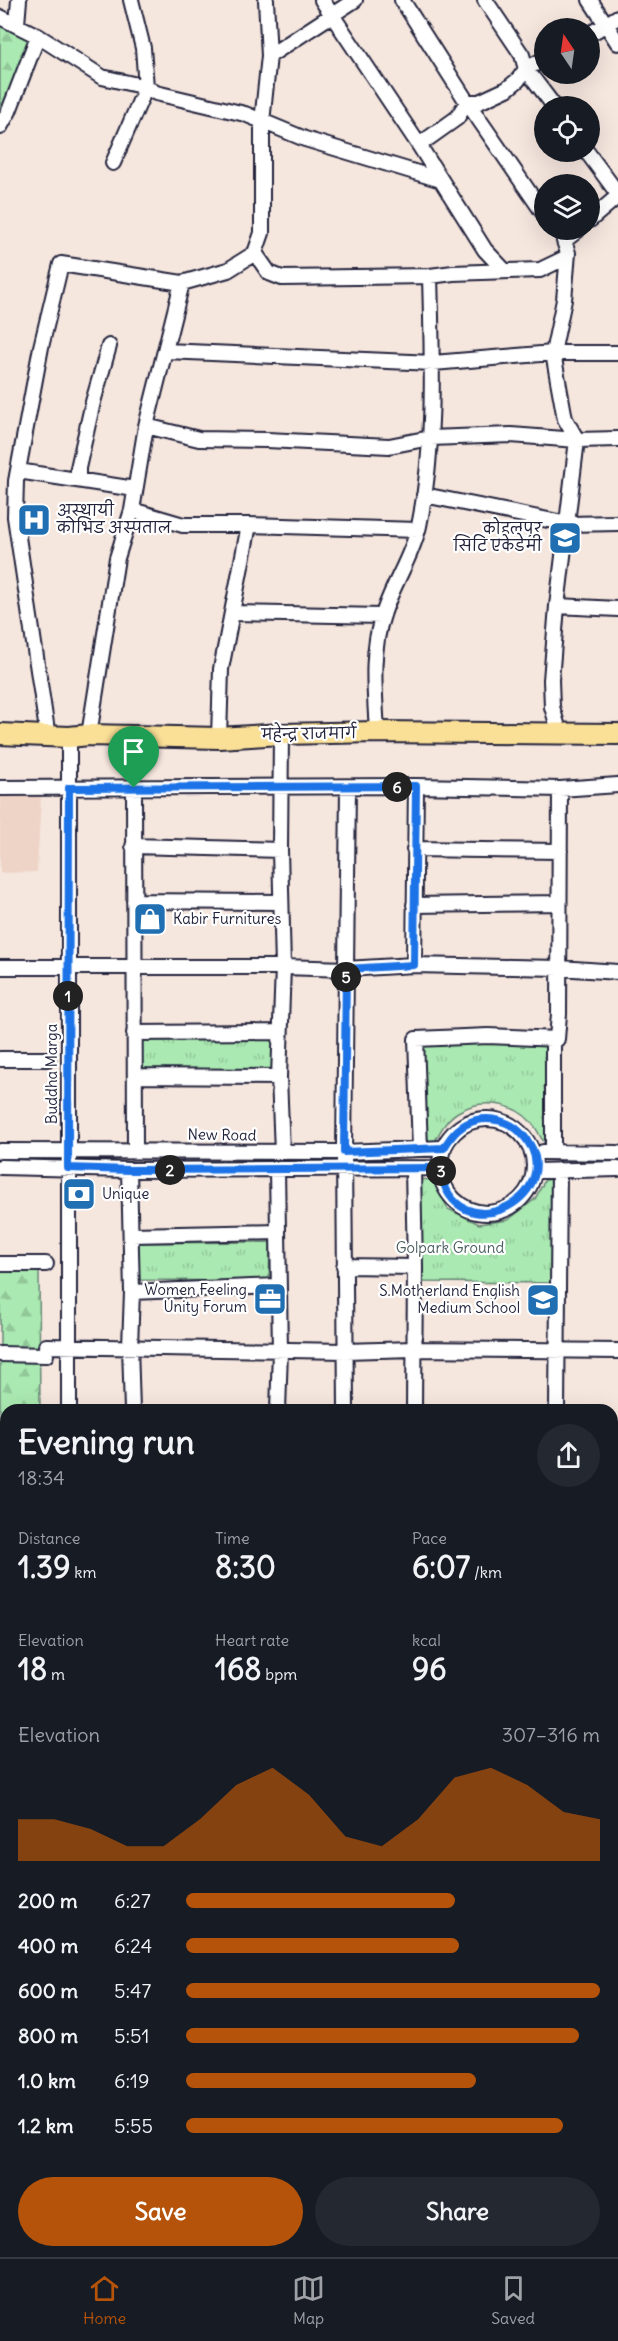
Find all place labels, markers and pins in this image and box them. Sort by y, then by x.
place label: अस्थायी कोभिड अस्पताल [56,499,172,537]
hospital icon: अस्थायी कोभिड अस्पताल [16,502,52,538]
place label: कोहलपुर सिटि एकेडेमी [453,517,543,555]
school or university icon: कोहलपुर सिटि एकेडेमी [547,520,583,556]
pin [108,726,159,788]
pin: 6 [382,772,412,802]
shop icon: Kabir Furnitures [132,901,168,937]
place label: Kabir Furnitures [173,909,281,928]
pin: 5 [331,962,361,992]
pin: 1 [53,981,83,1011]
pin: 2 [155,1155,185,1185]
pin: 3 [426,1156,456,1186]
bank icon: Unique [61,1176,97,1212]
place label: Unique [102,1184,149,1203]
place label: Women Feeling Unity Forum [144,1280,247,1316]
office icon: Women Feeling Unity Forum [252,1281,288,1317]
place label: S.Motherland English Medium School [379,1281,520,1317]
school or university icon: S.Motherland English Medium School [525,1282,561,1318]

